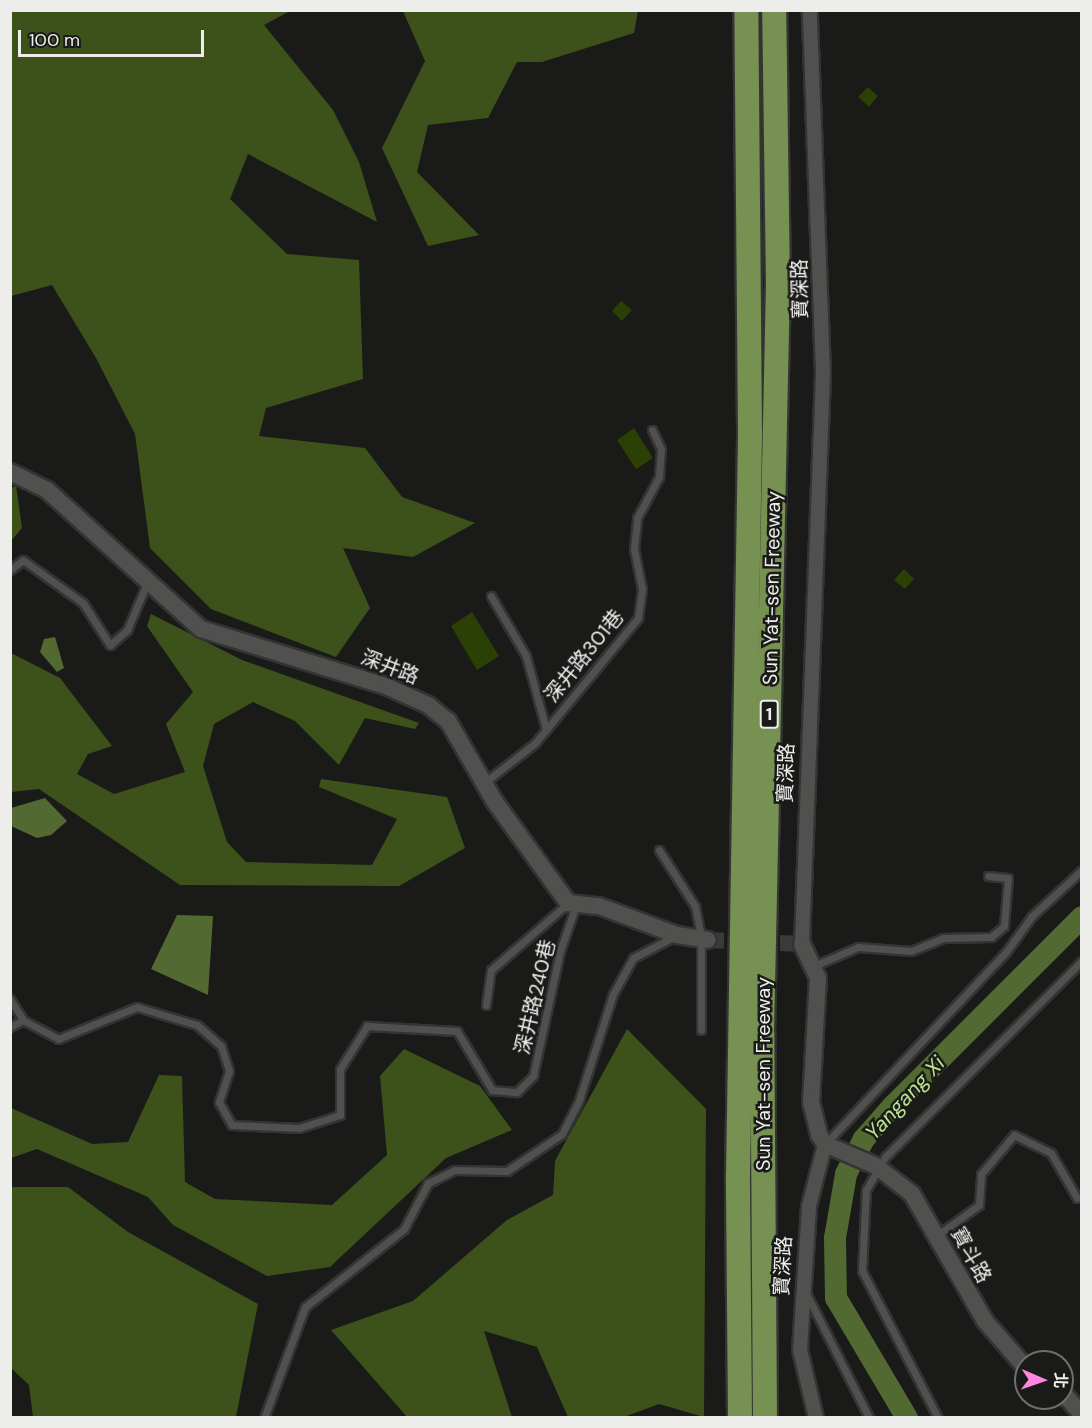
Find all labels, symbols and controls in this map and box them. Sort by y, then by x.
scale bar [21,18,207,56]
text: 100 m [29,28,80,52]
street label: 寶深路 [787,259,813,319]
street label: Sun Yat-sen Freeway [758,491,786,685]
street label: 深井路301巷 [540,605,628,707]
street label: 深井路 [358,645,422,689]
road number: 1 [758,699,780,729]
street label: 寶深路 [773,743,799,803]
street label: 深井路240巷 [510,937,560,1057]
street label: Sun Yat-sen Freeway [751,977,775,1171]
water label: Yangang Xi [860,1051,950,1145]
street label: 寶斗路 [946,1223,996,1287]
street label: 寶深路 [769,1235,797,1297]
north arrow [1014,1350,1074,1410]
text: 北 [1050,1372,1071,1389]

